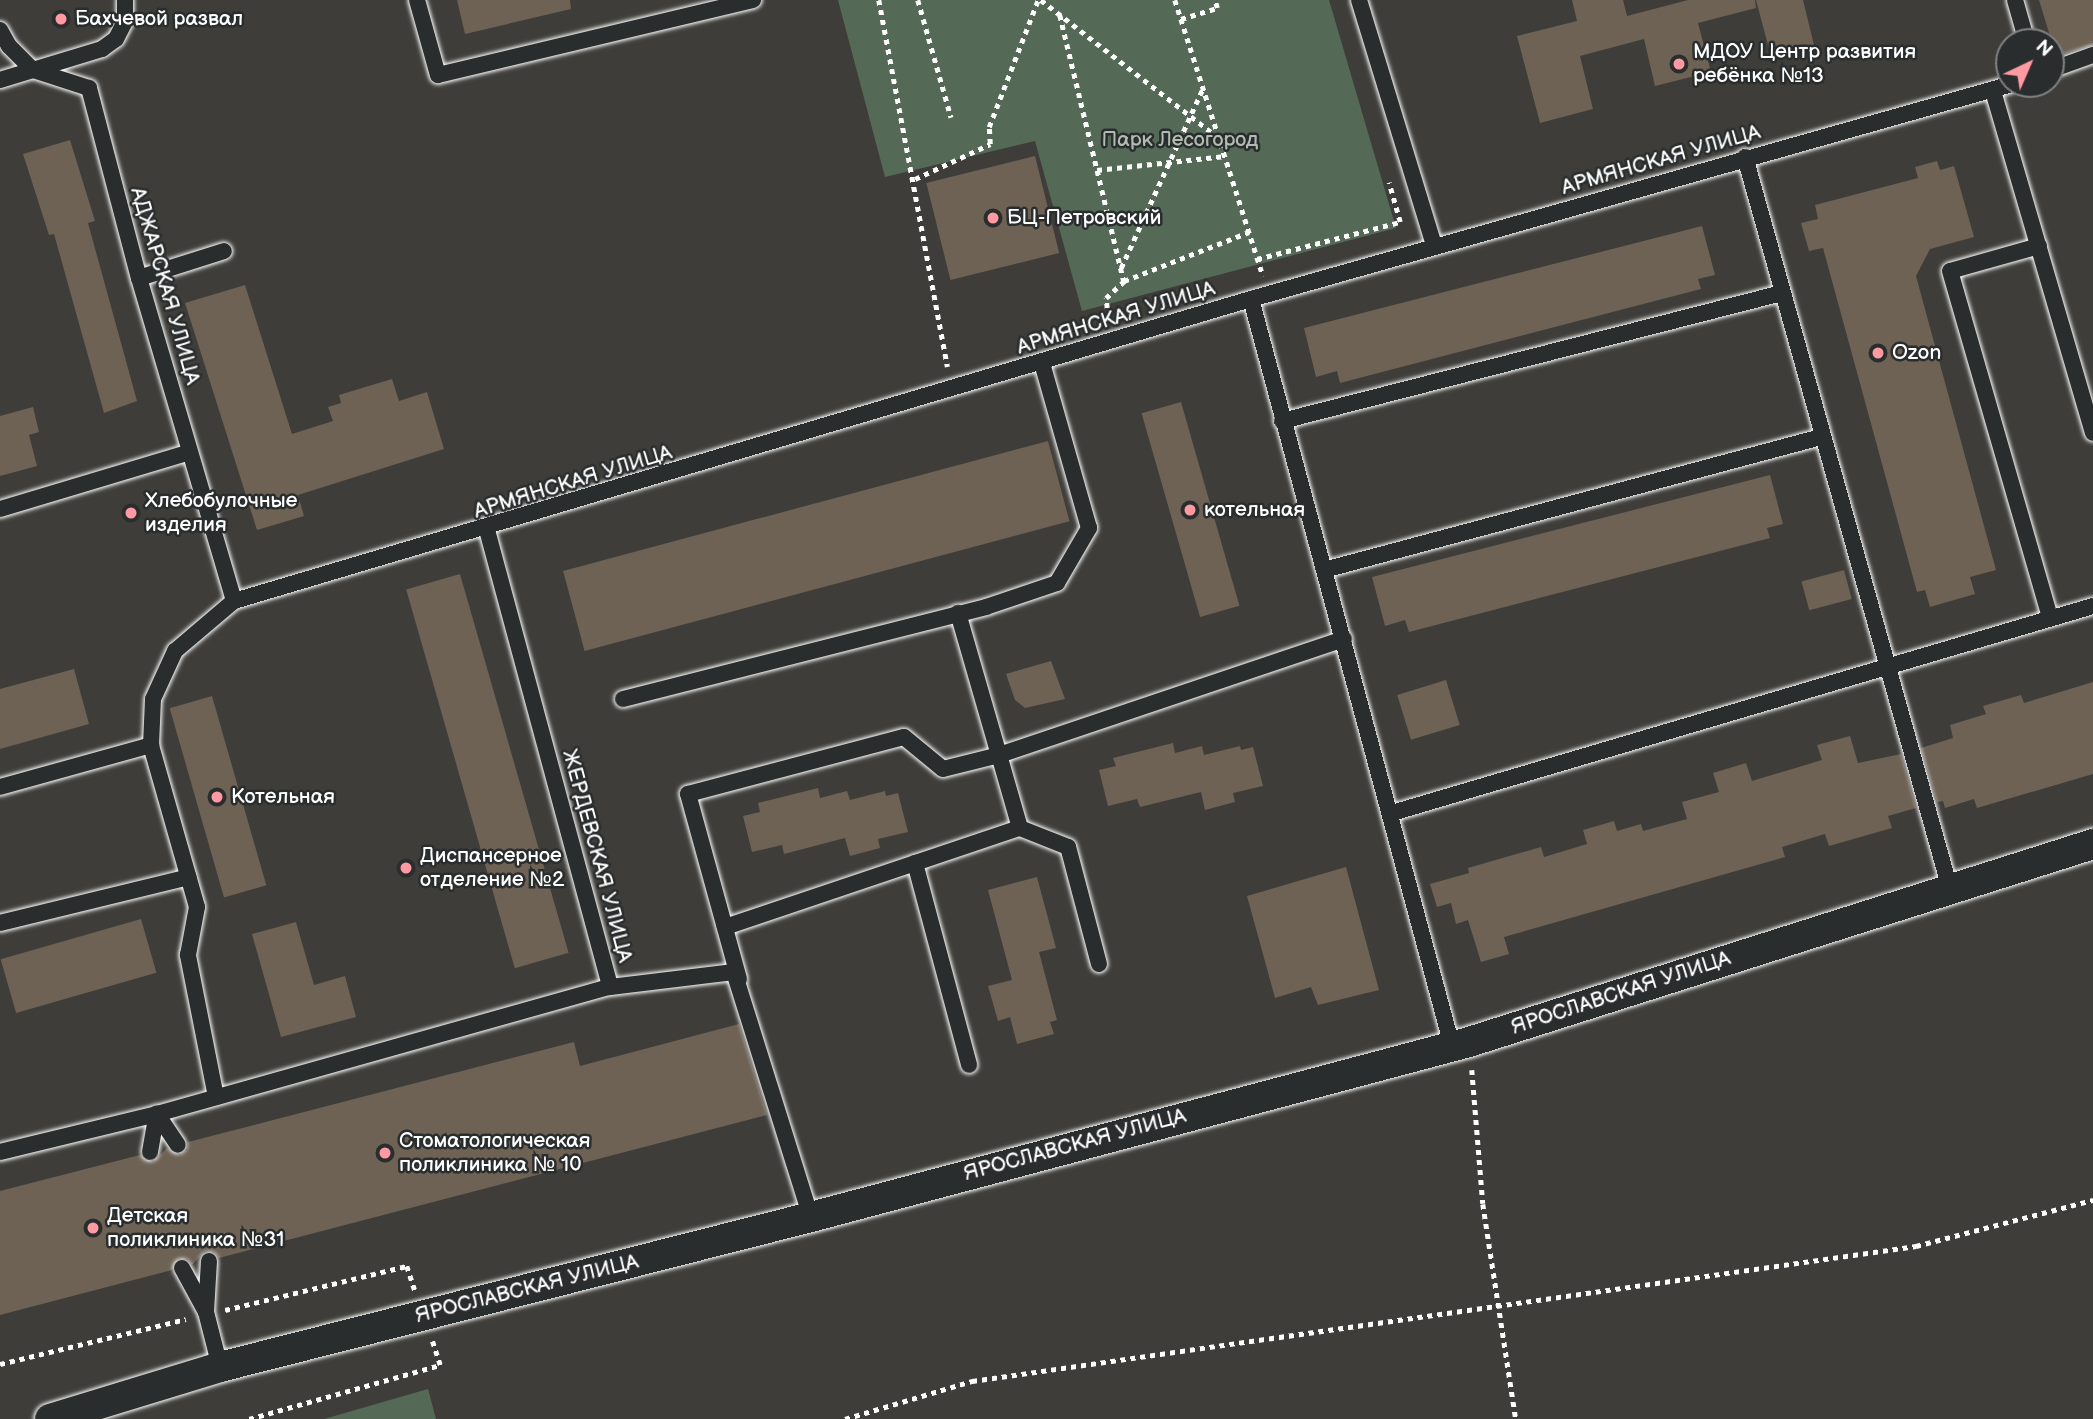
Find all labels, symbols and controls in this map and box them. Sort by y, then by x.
place label: Бахчевой развал [75,6,243,32]
marker: Бахчевой развал [53,11,69,27]
north arrow [1995,28,2065,98]
text: N [2030,36,2057,62]
place label: МДОУ Центр развития ребёнка №13 [1693,39,1916,89]
marker: МДОУ Центр развития ребёнка №13 [1671,56,1687,72]
street label: АРМЯНСКАЯ УЛИЦА [1558,119,1764,201]
park label: Парк Лесогород [1102,127,1258,153]
street label: АДЖАРСКАЯ УЛИЦА [125,184,205,388]
place label: БЦ-Петровский [1007,205,1161,231]
marker: БЦ-Петровский [985,210,1001,226]
street label: АРМЯНСКАЯ УЛИЦА [1014,276,1218,360]
place label: Ozon [1892,340,1941,366]
marker: Ozon [1870,345,1886,361]
street label: АРМЯНСКАЯ УЛИЦА [471,440,675,524]
place label: Хлебобулочные изделия [145,488,297,538]
place label: котельная [1204,497,1305,523]
marker: котельная [1182,502,1198,518]
marker: Хлебобулочные изделия [123,505,139,521]
street label: ЖЕРДЕВСКАЯ УЛИЦА [556,747,638,965]
place label: Котельная [231,784,335,810]
marker: Котельная [209,789,225,805]
place label: Диспансерное отделение №2 [420,843,564,893]
marker: Диспансерное отделение №2 [398,860,414,876]
street label: ЯРОСЛАВСКАЯ УЛИЦА [1508,946,1734,1040]
street label: ЯРОСЛАВСКАЯ УЛИЦА [961,1103,1189,1187]
place label: Стоматологическая поликлиника № 10 [399,1128,590,1178]
marker: Стоматологическая поликлиника № 10 [377,1145,393,1161]
place label: Детская поликлиника №31 [107,1203,284,1253]
marker: Детская поликлиника №31 [85,1220,101,1236]
street label: ЯРОСЛАВСКАЯ УЛИЦА [413,1249,641,1329]

